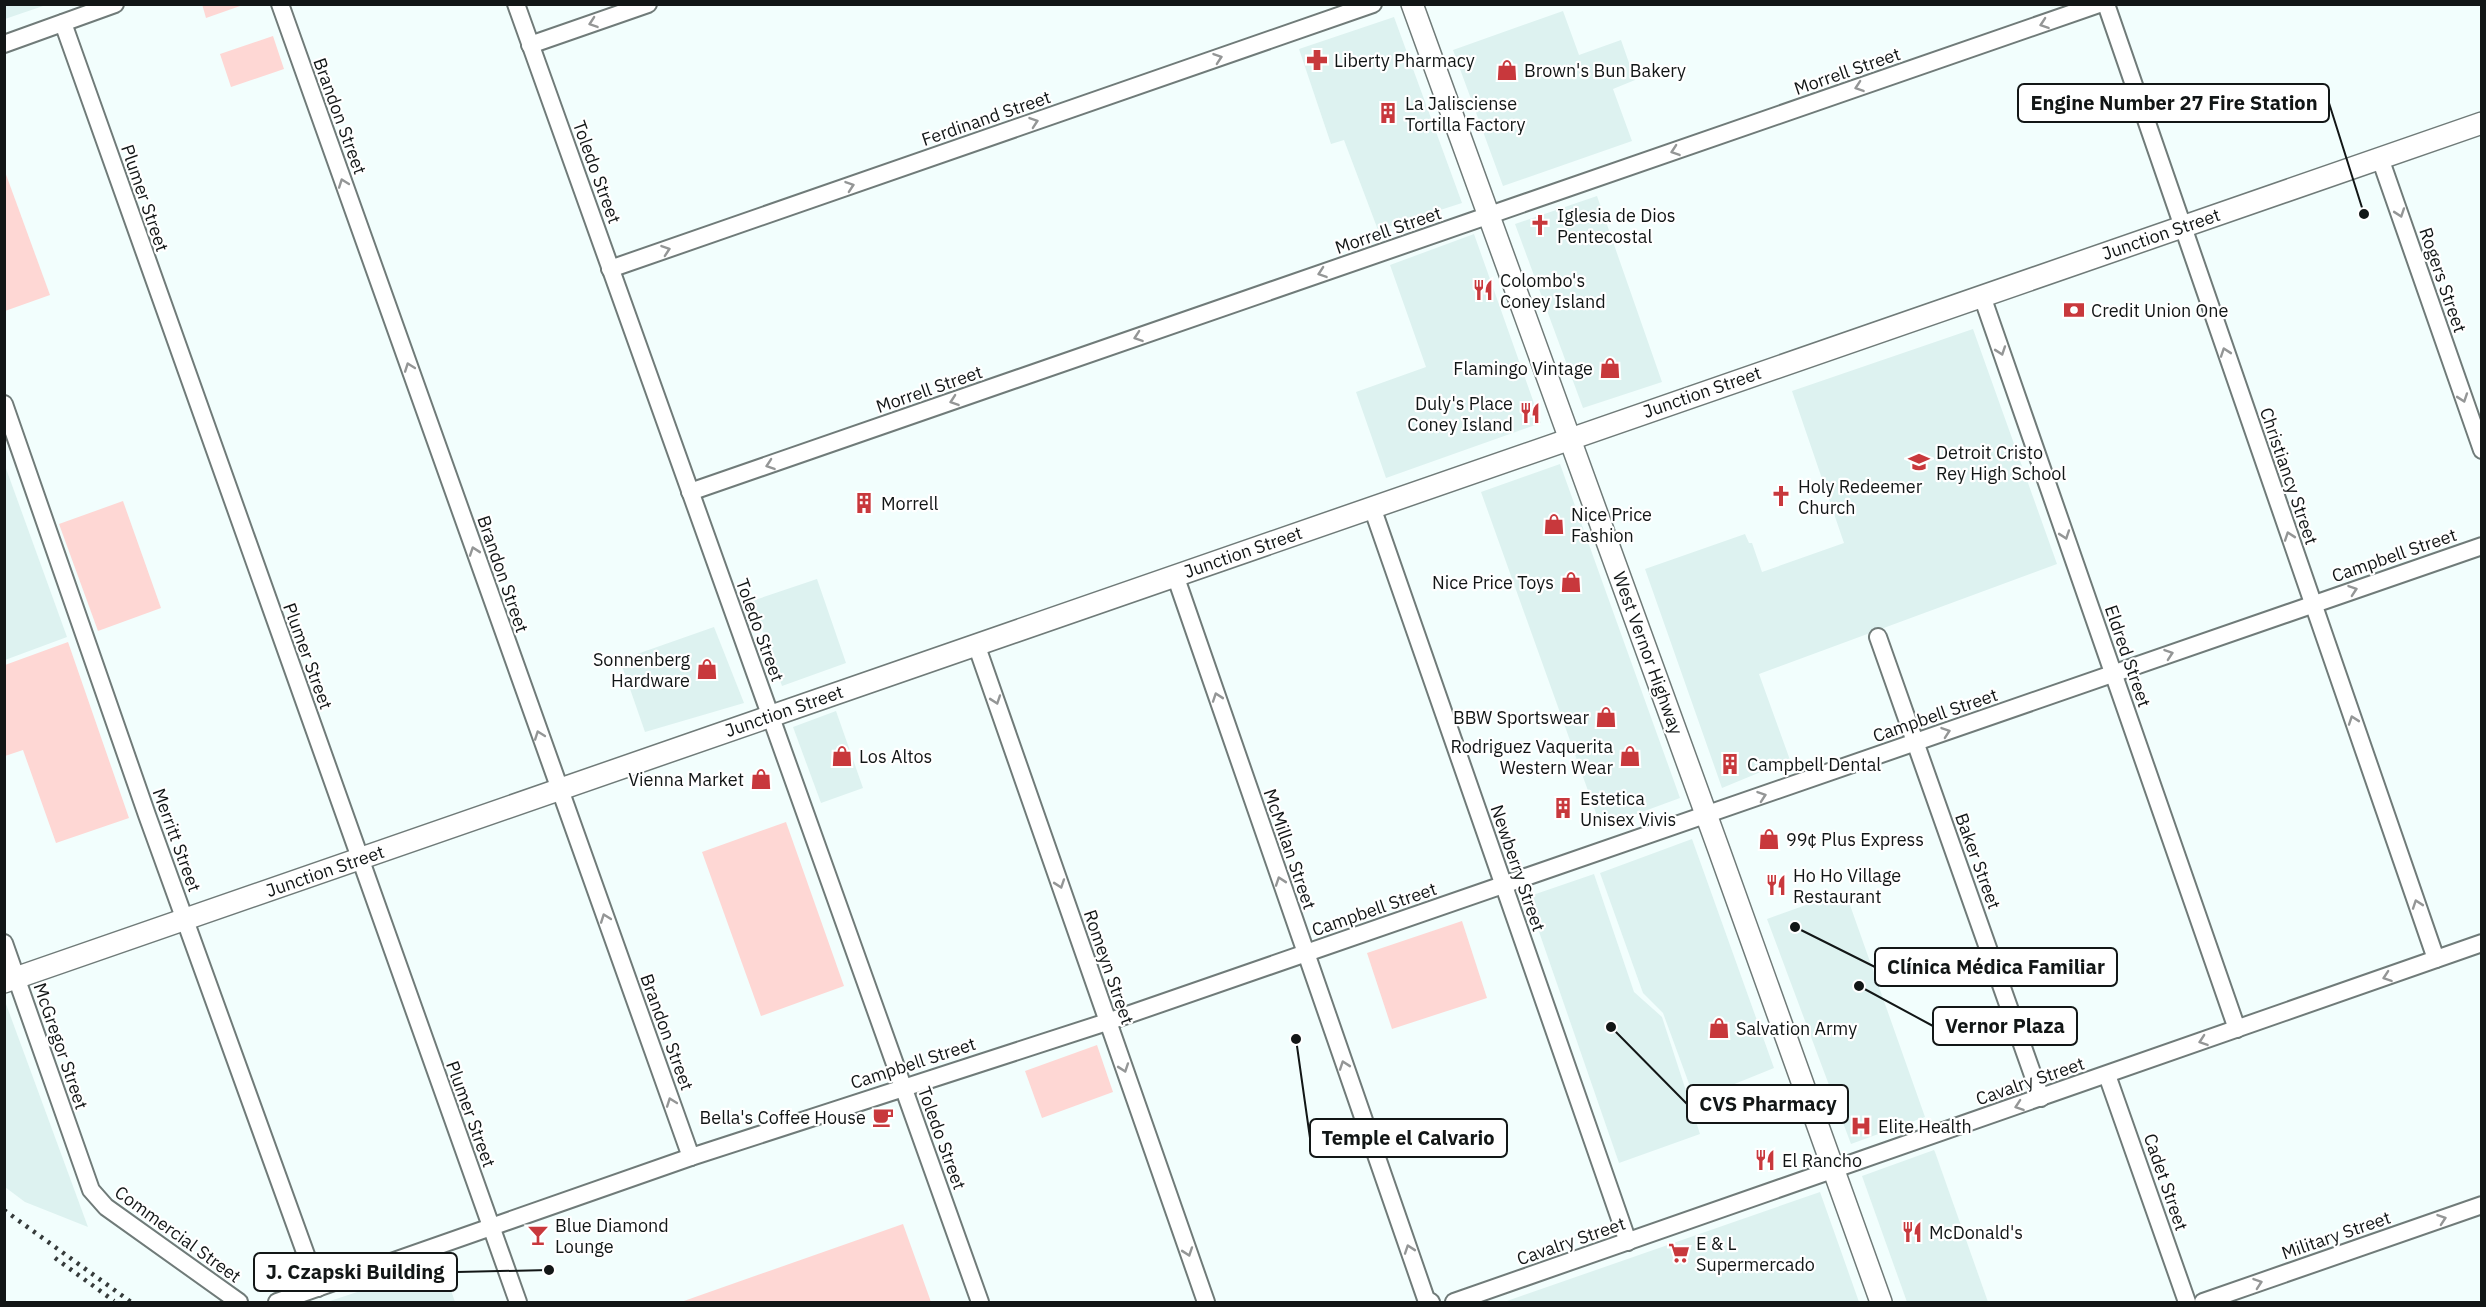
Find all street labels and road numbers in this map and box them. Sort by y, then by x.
street label: Morrell Street [1791,42,1903,100]
street label: Brandon Street [308,55,372,177]
street label: Ferdinand Street [918,85,1054,151]
street label: Toledo Street [568,117,626,227]
street label: Plumer Street [116,141,174,255]
street label: Morrell Street [1332,201,1444,259]
street label: Junction Street [2099,203,2223,265]
street label: Rogers Street [2414,224,2472,336]
street label: Morrell Street [873,360,985,418]
street label: Junction Street [1640,361,1764,423]
street label: Christiancy Street [2255,404,2323,548]
street label: Brandon Street [472,512,534,636]
street label: Junction Street [1181,521,1305,583]
street label: Campbell Street [2329,523,2459,587]
street label: West Vernor Highway [1608,568,1688,738]
street label: Toledo Street [731,575,789,685]
street label: Plumer Street [278,600,338,712]
street label: Eldred Street [2100,602,2156,710]
street label: Junction Street [722,680,846,742]
street label: Campbell Street [1870,683,2000,747]
street label: Merritt Street [148,785,206,895]
street label: McMillan Street [1259,786,1321,912]
street label: Newberry Street [1486,802,1550,934]
street label: Baker Street [1950,810,2006,912]
street label: Junction Street [263,840,387,902]
street label: Campbell Street [1309,877,1439,941]
street label: Romeyn Street [1079,907,1139,1027]
street label: Brandon Street [635,971,699,1093]
street label: McGregor Street [29,980,93,1112]
street label: Campbell Street [847,1032,979,1094]
street label: Cavalry Street [1973,1052,2087,1110]
street label: Plumer Street [441,1058,501,1170]
street label: Toledo Street [913,1083,971,1193]
street label: Cadet Street [2139,1130,2193,1234]
street label: Commercial Street [110,1180,246,1288]
street label: Military Street [2278,1206,2394,1264]
street label: Cavalry Street [1514,1212,1628,1270]

